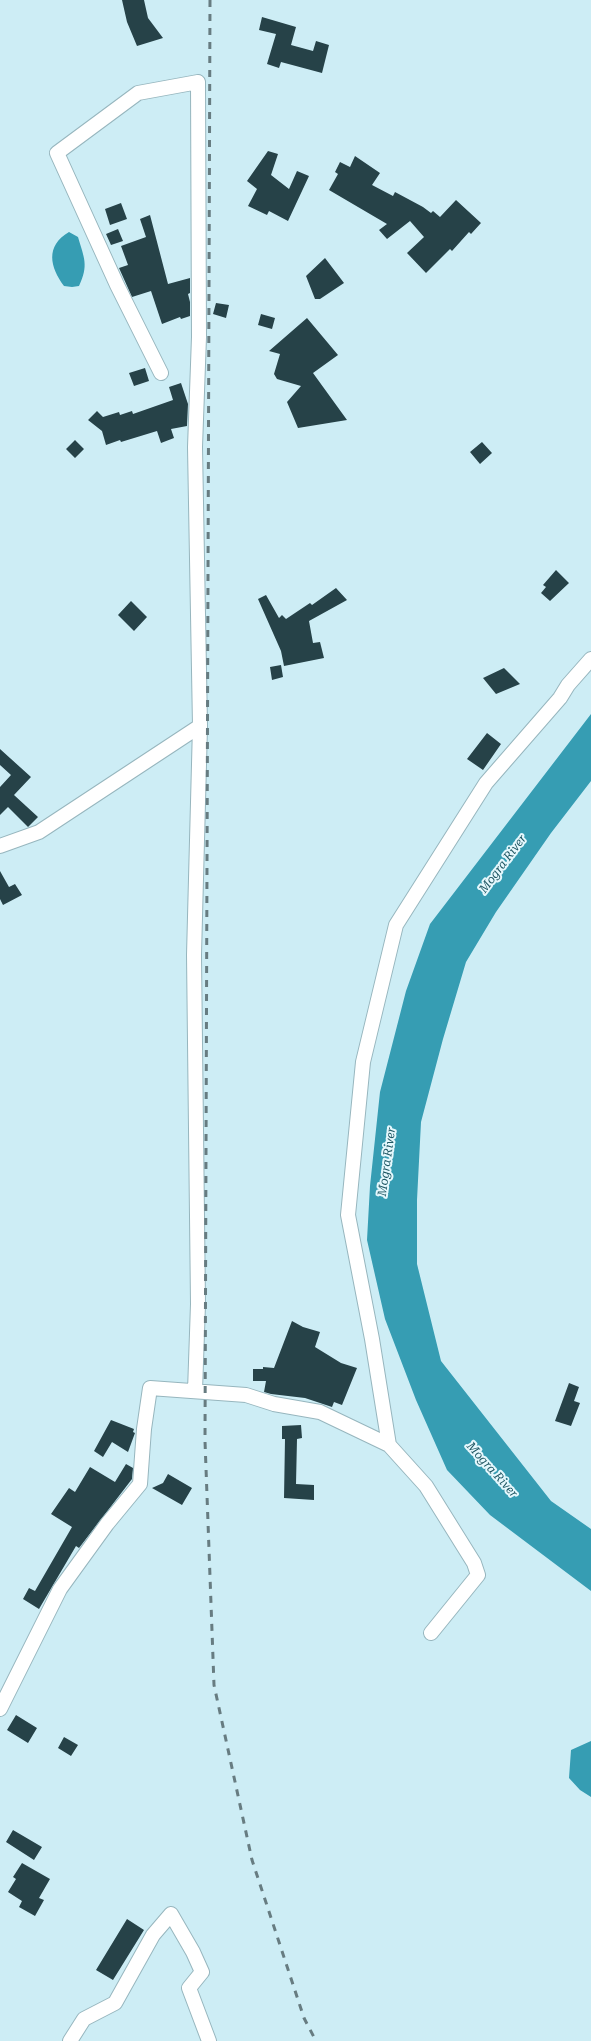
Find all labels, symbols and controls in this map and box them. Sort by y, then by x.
water label: Mogra River [476,832,530,896]
water label: Mogra River [375,1127,399,1197]
water label: Mogra River [463,1439,521,1501]

